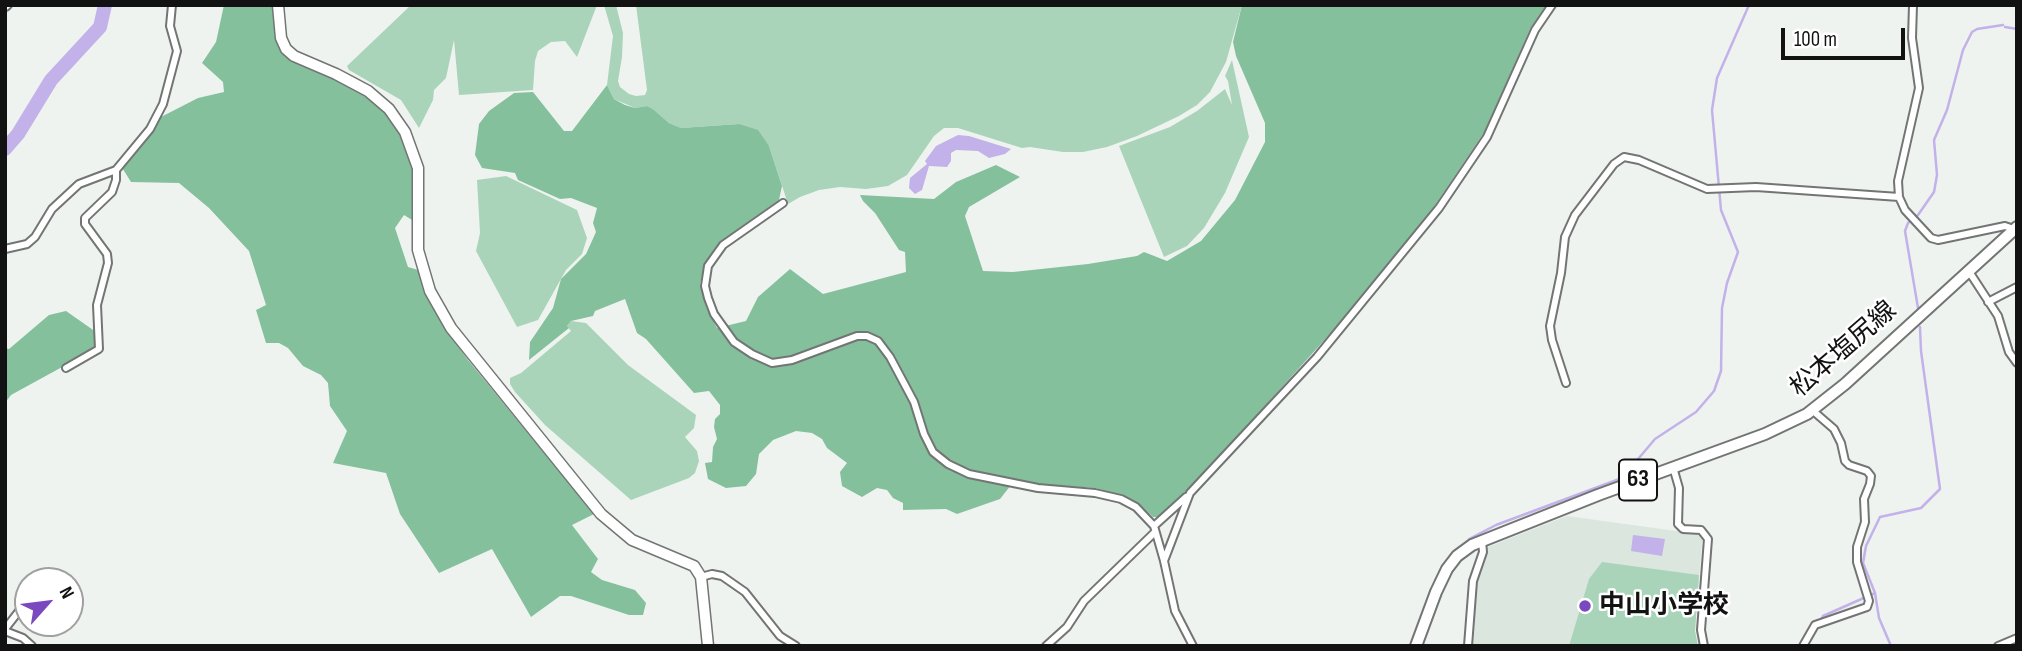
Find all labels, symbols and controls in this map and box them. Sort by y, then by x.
scale bar [1784,14,1908,58]
text: 100 m [1794,27,1837,52]
street label: 松本塩尻線 [1785,296,1903,404]
road number: 63 [1619,460,1657,500]
north arrow [14,567,84,637]
text: N [54,583,79,603]
place label: 中山小学校 [1599,590,1729,622]
marker: 中山小学校 [1577,598,1593,614]

